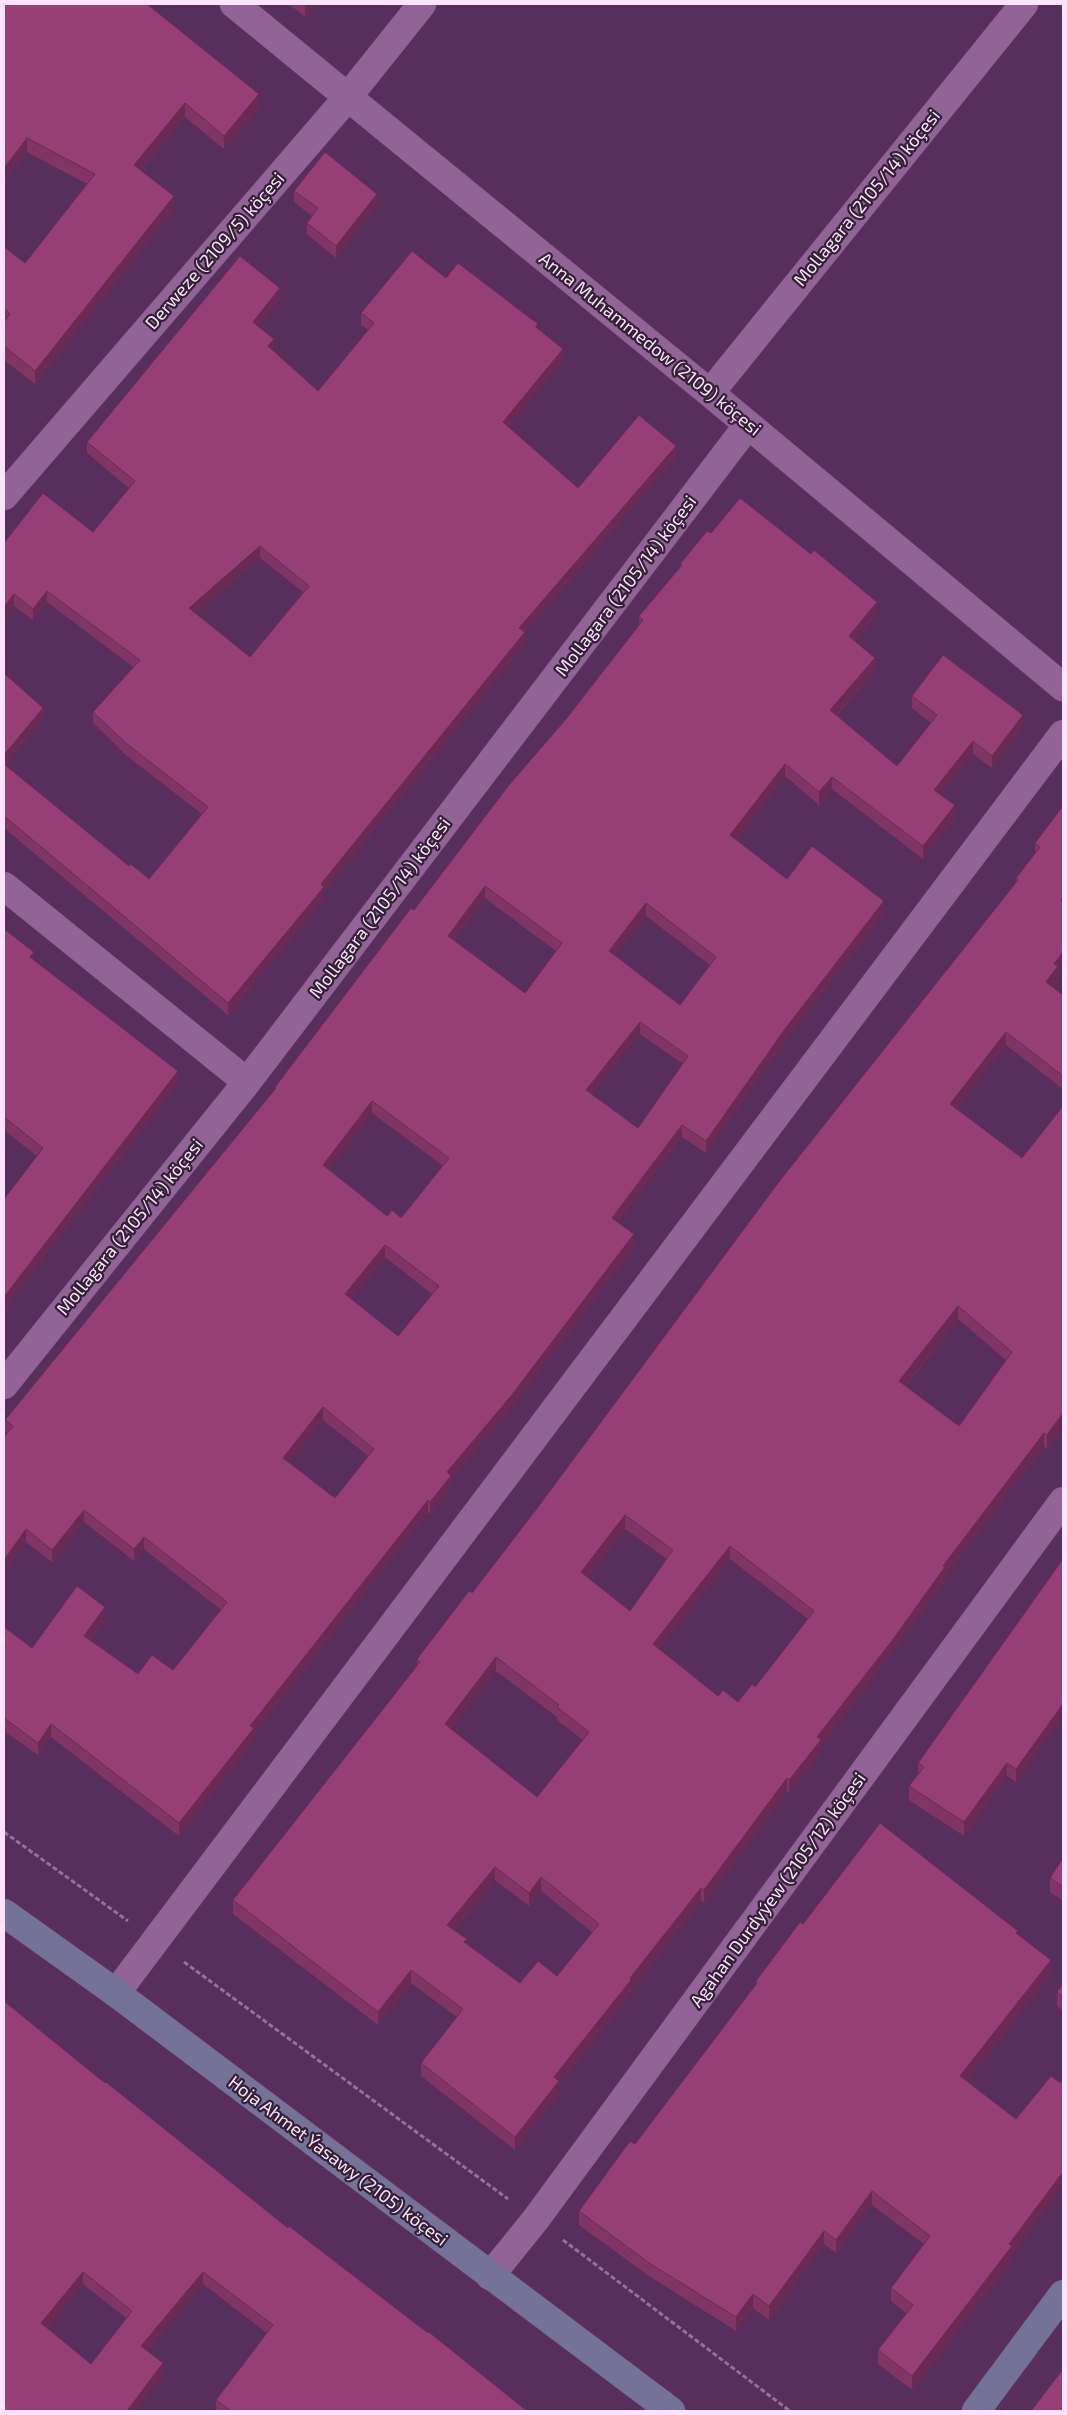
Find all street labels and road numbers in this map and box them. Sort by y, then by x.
street label: Mollagara (2105/14) köçesi [788,105,945,291]
street label: Derweze (2109/5) köçesi [140,167,289,334]
street label: Anna Muhammedow (2109) köçesi [535,247,766,440]
street label: Mollagara (2105/14) köçesi [550,491,701,681]
street label: Mollagara (2105/14) köçesi [304,813,455,1003]
street label: Mollagara (2105/14) köçesi [51,1134,208,1320]
street label: Agahan Durdyýew (2105/12) köçesi [685,1768,871,2012]
street label: Hoja Ahmet Ýasawy (2105) köçesi [224,2070,453,2251]

